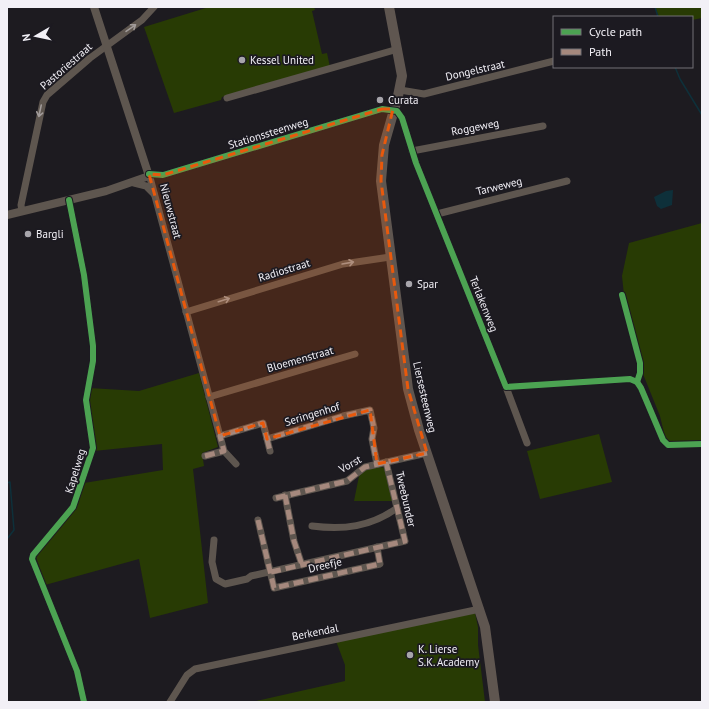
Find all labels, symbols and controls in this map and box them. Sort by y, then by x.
north arrow [16,16,56,56]
legend [553,16,693,68]
one-way arrow [126,24,137,32]
text: Cycle path [589,24,642,39]
text: N [19,33,34,42]
street label: Pastoriestraat [37,39,95,92]
text: Path [589,44,612,59]
place label: Kessel United [250,53,314,67]
marker: Kessel United [237,55,247,65]
street label: Dongelstraat [444,56,506,84]
place label: Curata [388,93,418,107]
marker: Curata [375,95,385,105]
one-way arrow [36,104,44,117]
street label: Stationssteenweg [226,114,310,152]
street label: Roggeweg [450,115,500,139]
street label: Tarweweg [475,174,524,198]
street label: Nieuwstraat [157,182,185,240]
place label: Bargli [36,227,64,241]
marker: Bargli [23,229,33,239]
street label: Radiostraat [256,255,312,285]
one-way arrow [341,259,354,267]
street label: Terlakenweg [466,274,502,334]
place label: Spar [417,277,438,291]
marker: Spar [404,279,414,289]
one-way arrow [217,296,230,303]
street label: Bloemenstraat [265,343,335,375]
street label: Liersesteenweg [410,360,440,434]
street label: Seringenhof [283,399,342,429]
street label: Kapelweg [62,447,88,495]
street label: Vorst [335,452,364,476]
street label: Tweebunder [393,470,419,529]
street label: Dreefje [307,554,344,576]
street label: Berkendal [291,620,340,643]
place label: K. Lierse S.K. Academy [418,642,480,669]
marker: K. Lierse S.K. Academy [405,650,415,660]

